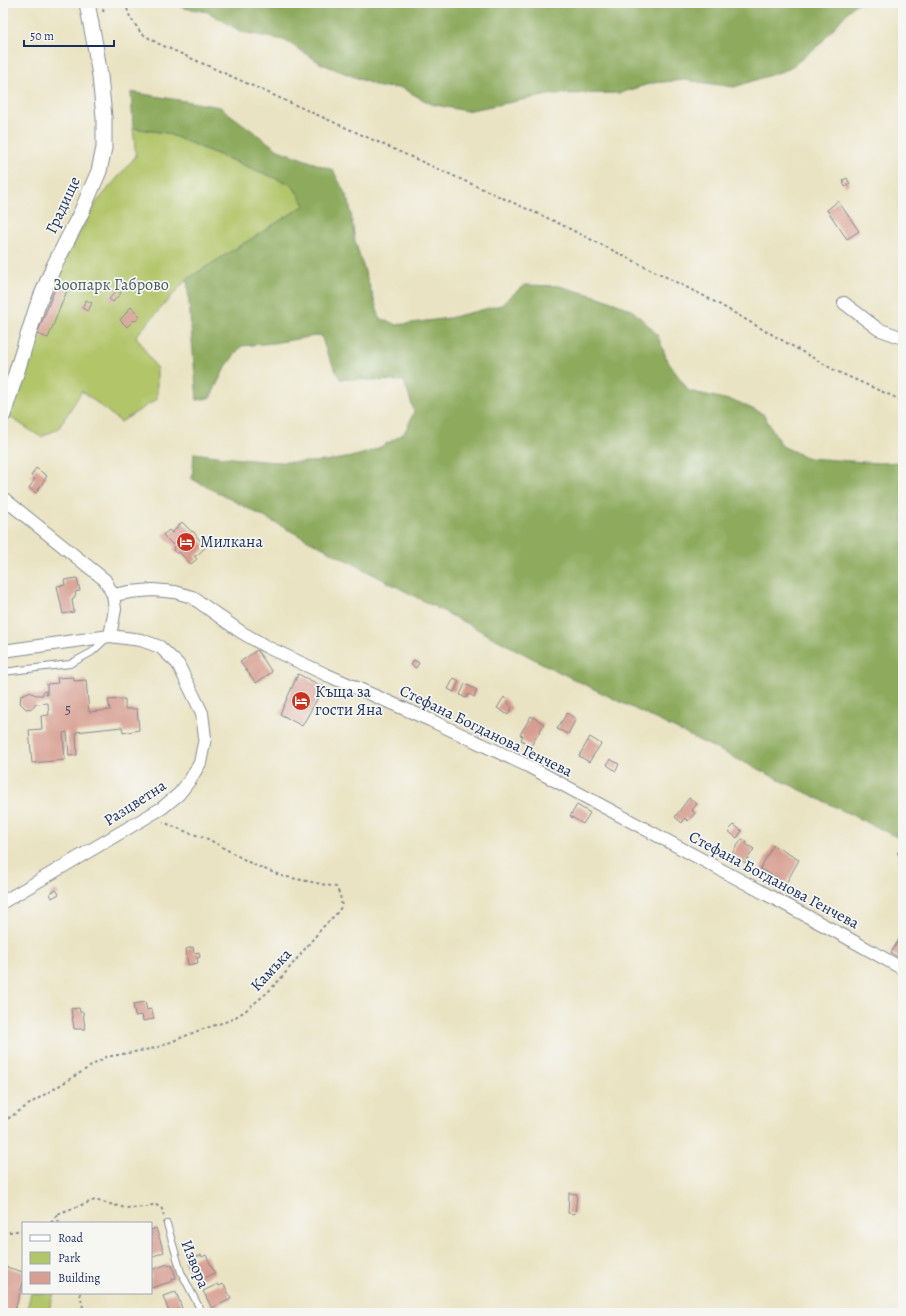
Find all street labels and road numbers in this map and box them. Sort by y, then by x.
street label: Градище [40,173,86,237]
street label: Стефана Богданова Генчева [396,680,577,783]
street label: Разцветна [100,774,171,831]
street label: Стефана Богданова Генчева [685,826,863,935]
street label: Камъка [245,943,297,996]
street label: Извора [175,1237,215,1292]

